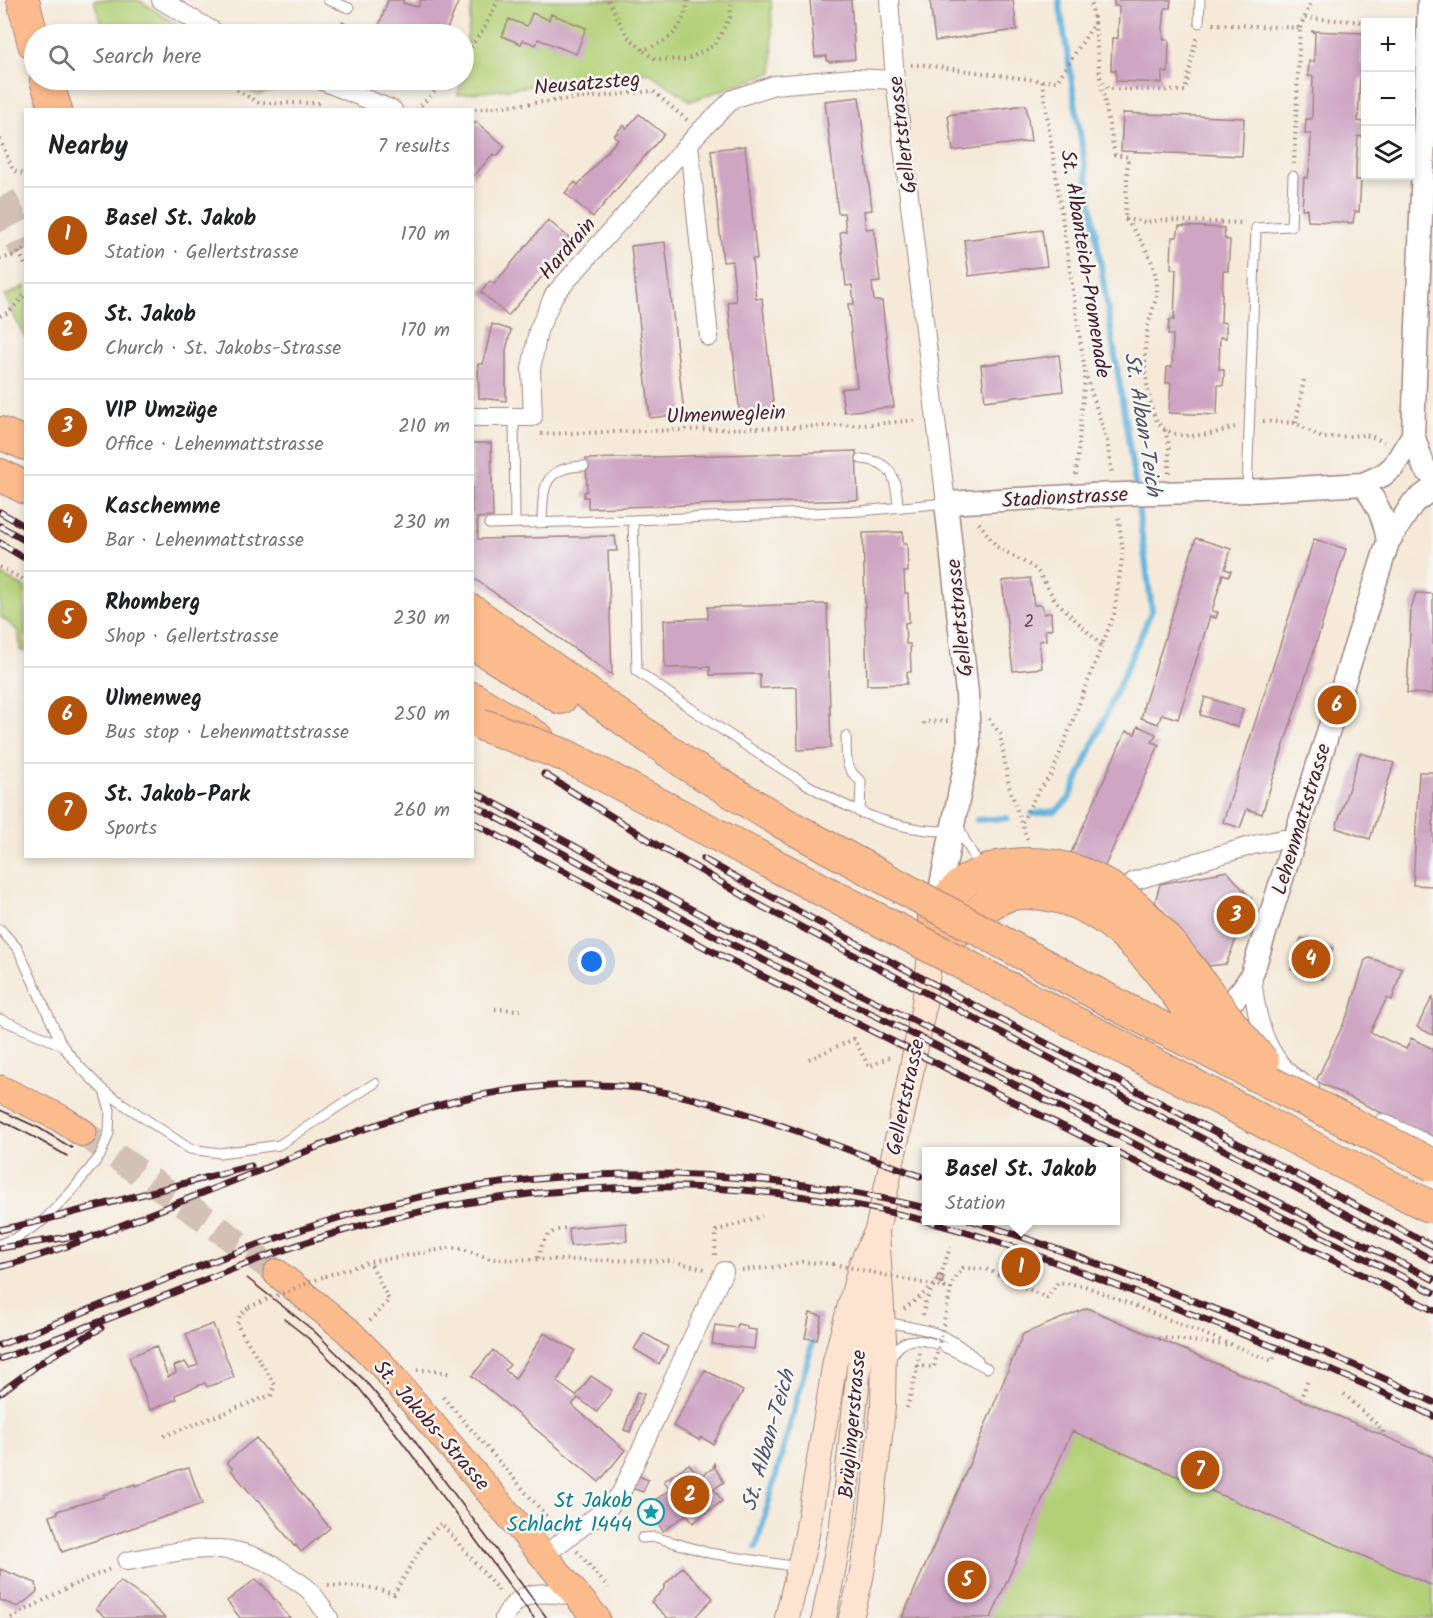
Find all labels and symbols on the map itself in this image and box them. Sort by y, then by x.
street label: Neusatzsteg [533,63,642,106]
street label: Gellertstrasse [880,74,927,196]
street label: St. Albanteich-Promenade [1050,148,1119,381]
street label: Hardrain [531,210,605,288]
water label: St. Alban-Teich [1113,350,1171,501]
street label: Ulmenweglein [666,397,786,434]
street label: Stadionstrasse [1001,479,1130,518]
street label: Gellertstrasse [938,557,983,678]
house number: 2 [1024,608,1034,637]
pin: 6 [1318,682,1356,728]
street label: Lehenmattstrasse [1264,739,1341,899]
pin: 3 [1216,892,1256,938]
pin: 4 [1292,936,1330,982]
your location [577,947,606,976]
street label: Gellertstrasse [878,1035,935,1159]
pin: 1 [1002,1244,1040,1290]
street label: Brüglingerstrasse [831,1348,876,1500]
street label: St. Jakobs-Strasse [364,1353,498,1499]
water label: St. Alban-Teich [733,1364,807,1515]
pin: 7 [1180,1448,1220,1492]
pin: 2 [670,1472,710,1518]
place label: St Jakob Schlacht 1444 [507,1485,632,1542]
place icon: St Jakob Schlacht 1444 [636,1497,666,1527]
pin: 5 [948,1558,986,1602]

